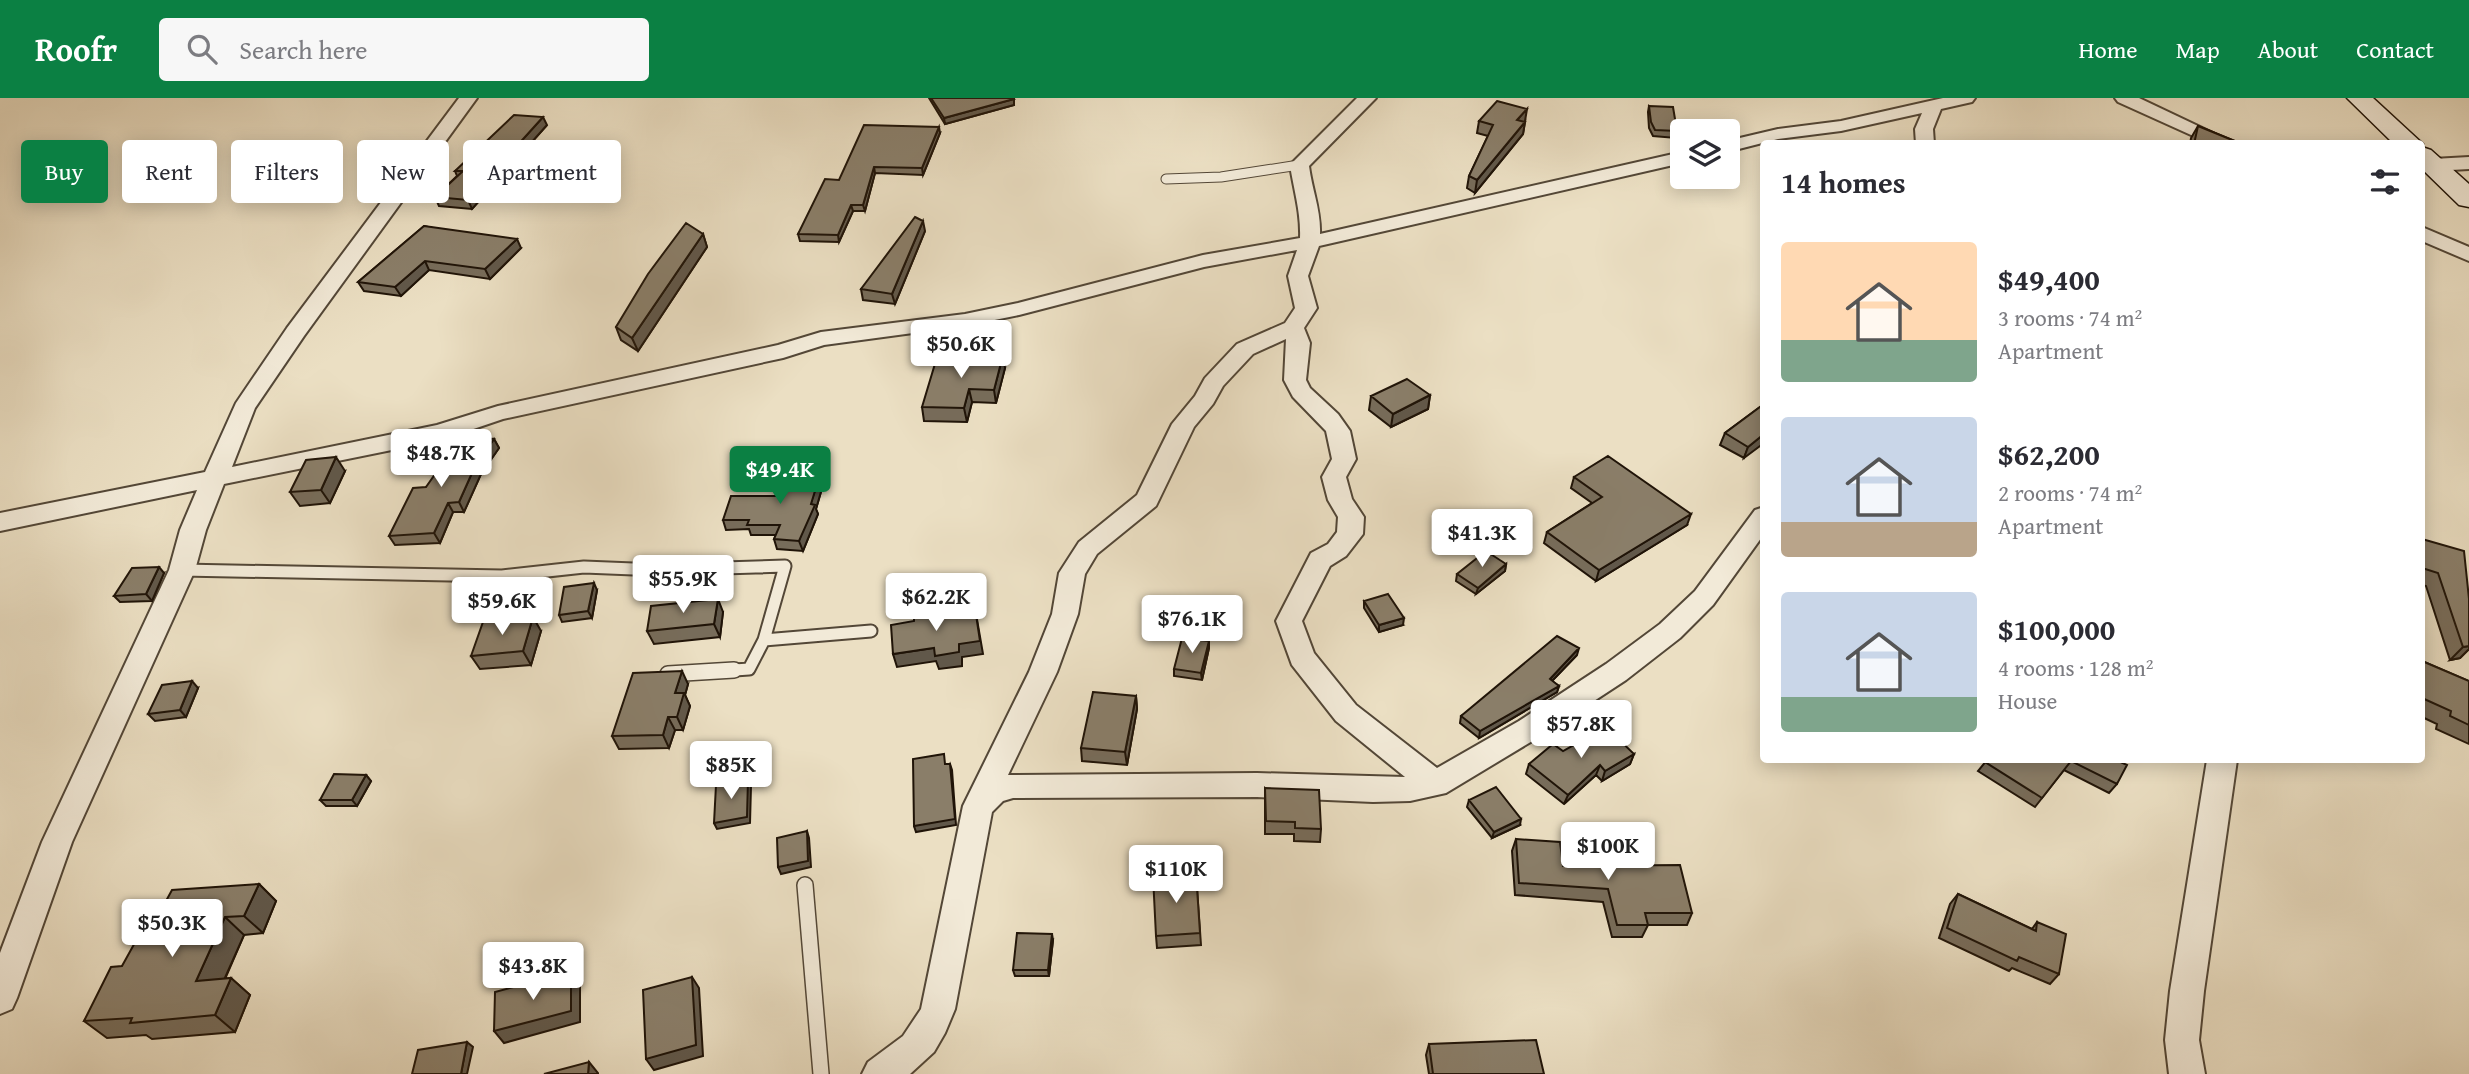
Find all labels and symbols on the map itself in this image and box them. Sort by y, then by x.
pin: $50.6K [904,320,1018,380]
pin: $48.7K [384,430,498,489]
pin: $49.4K [723,446,837,506]
pin: $41.3K [1425,510,1539,569]
pin: $55.9K [626,556,740,615]
pin: $62.2K [879,574,993,633]
pin: $59.6K [445,578,559,637]
pin: $76.1K [1135,596,1249,655]
pin: $57.8K [1524,700,1638,760]
pin: $85K [690,742,772,801]
pin: $100K [1559,822,1657,882]
pin: $110K [1127,846,1225,905]
pin: $50.3K [115,900,229,959]
pin: $43.8K [476,942,590,1002]

